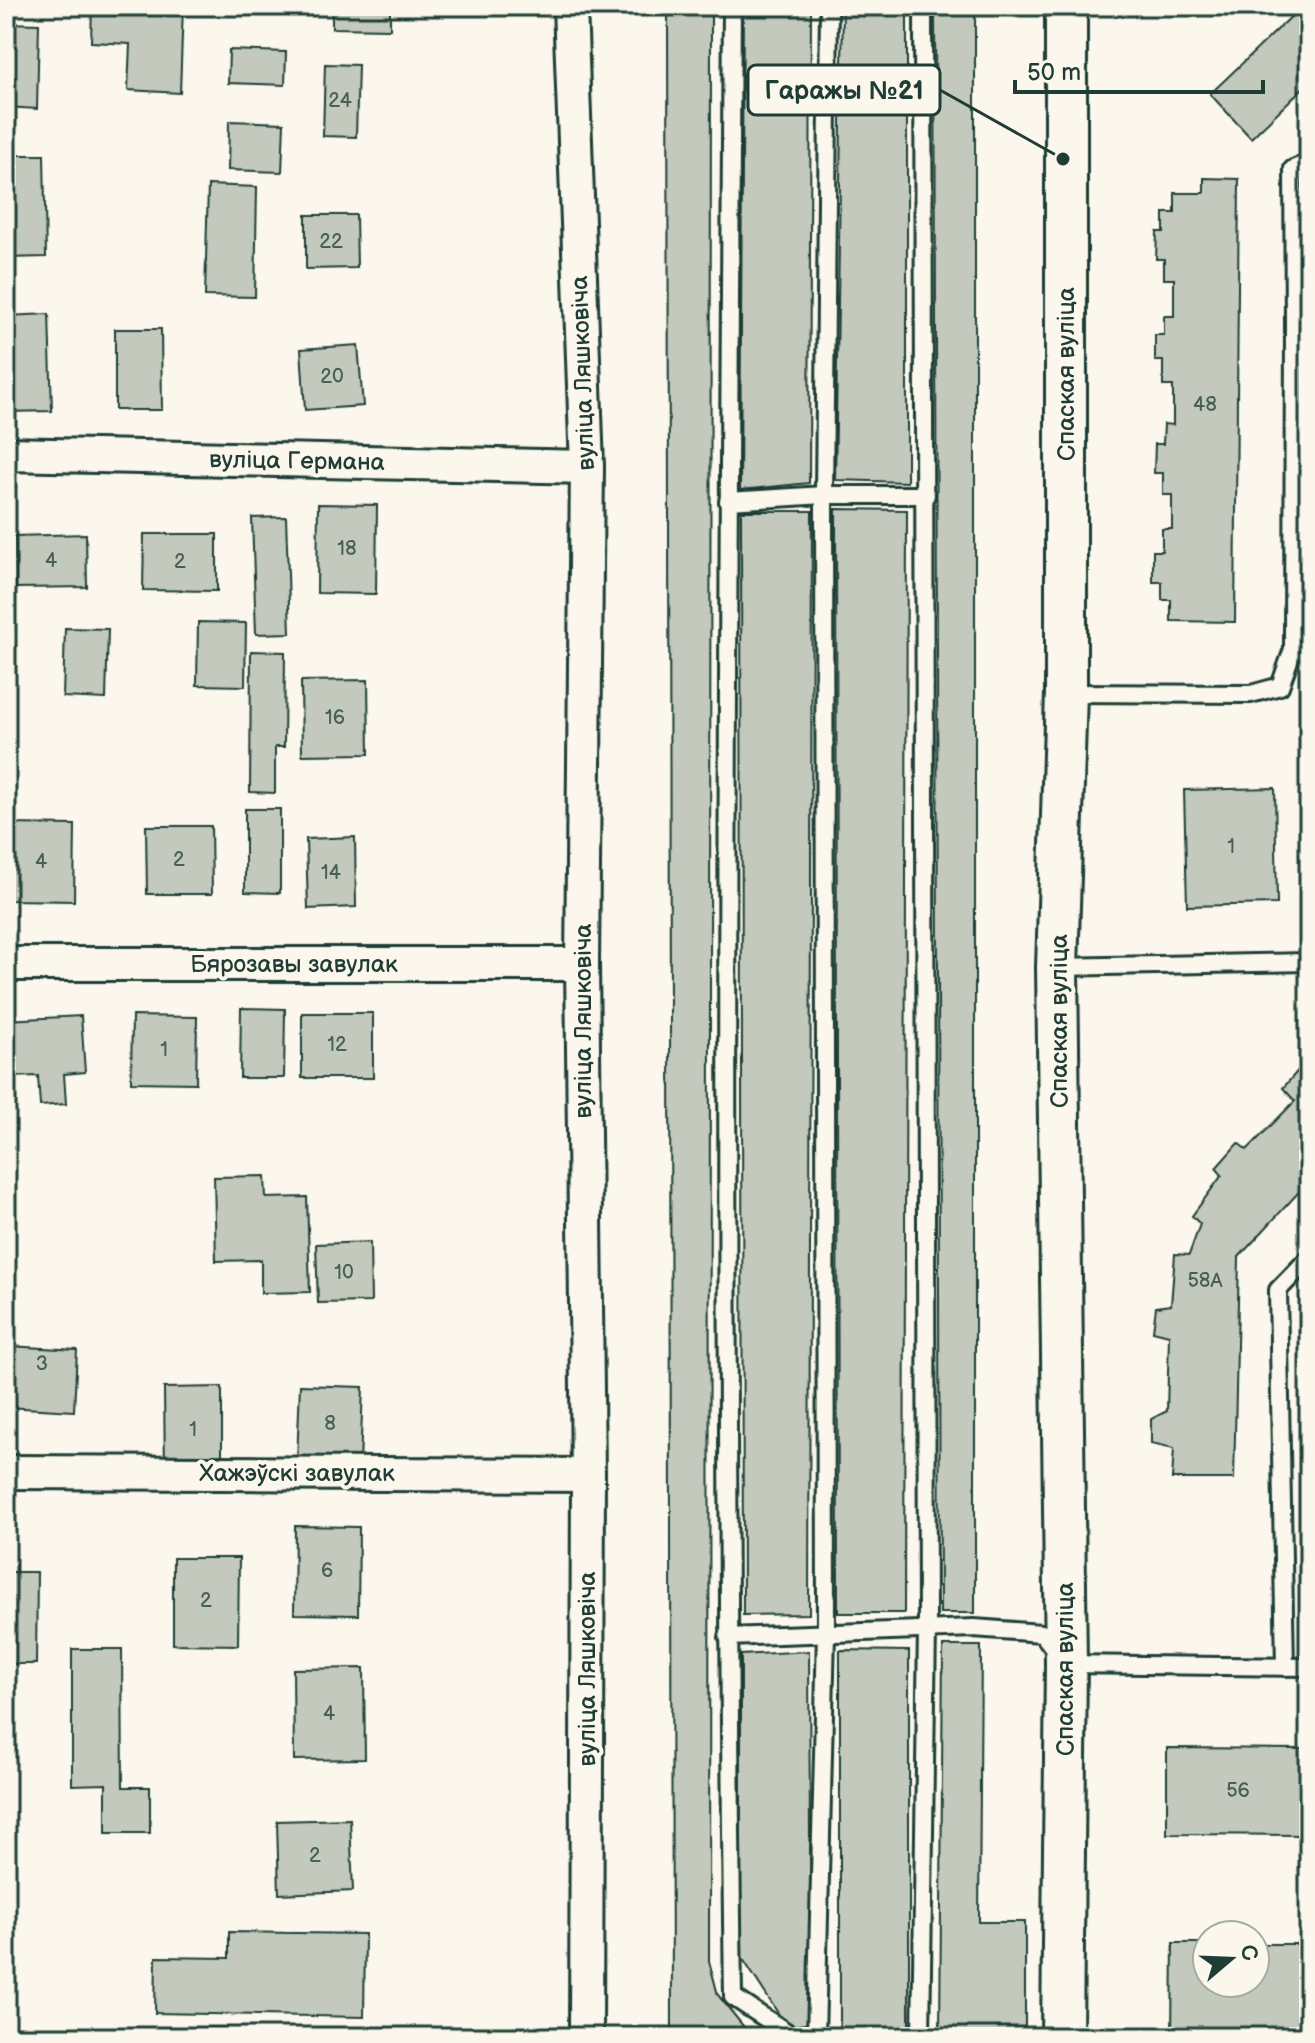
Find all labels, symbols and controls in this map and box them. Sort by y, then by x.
scale bar [1015,44,1263,94]
text: 50 m [1027,58,1081,87]
callout: Гаражы №21 [748,65,940,115]
text: Гаражы №21 [764,76,924,107]
house number: 24 [328,89,352,113]
house number: 22 [319,230,343,254]
street label: вуліца Ляшковіча [565,275,601,471]
street label: Спаская вуліца [1052,287,1081,461]
house number: 20 [320,365,344,389]
house number: 48 [1193,393,1217,417]
street label: вуліца Германа [209,445,385,477]
house number: 18 [337,537,357,561]
house number: 4 [45,549,57,573]
house number: 2 [174,550,186,574]
house number: 16 [325,706,345,730]
house number: 1 [1227,835,1235,859]
house number: 2 [173,848,185,872]
house number: 4 [35,850,47,874]
house number: 14 [321,861,341,885]
street label: вуліца Ляшковіча [569,924,598,1118]
street label: Спаская вуліца [1045,934,1074,1108]
street label: Бярозавы завулак [190,950,398,979]
house number: 12 [327,1033,347,1057]
house number: 1 [160,1038,168,1062]
house number: 10 [334,1261,354,1285]
house number: 58А [1187,1269,1223,1293]
house number: 3 [36,1352,48,1376]
house number: 8 [324,1412,336,1436]
house number: 1 [189,1418,197,1442]
street label: Хажэўскі завулак [199,1459,395,1488]
house number: 6 [321,1559,333,1583]
street label: вуліца Ляшковіча [573,1572,602,1766]
street label: Спаская вуліца [1051,1582,1080,1756]
house number: 2 [200,1589,212,1613]
house number: 4 [323,1702,335,1726]
house number: 56 [1226,1779,1250,1803]
house number: 2 [309,1844,321,1868]
north arrow [1191,1919,1271,1999]
text: С [1233,1941,1264,1965]

